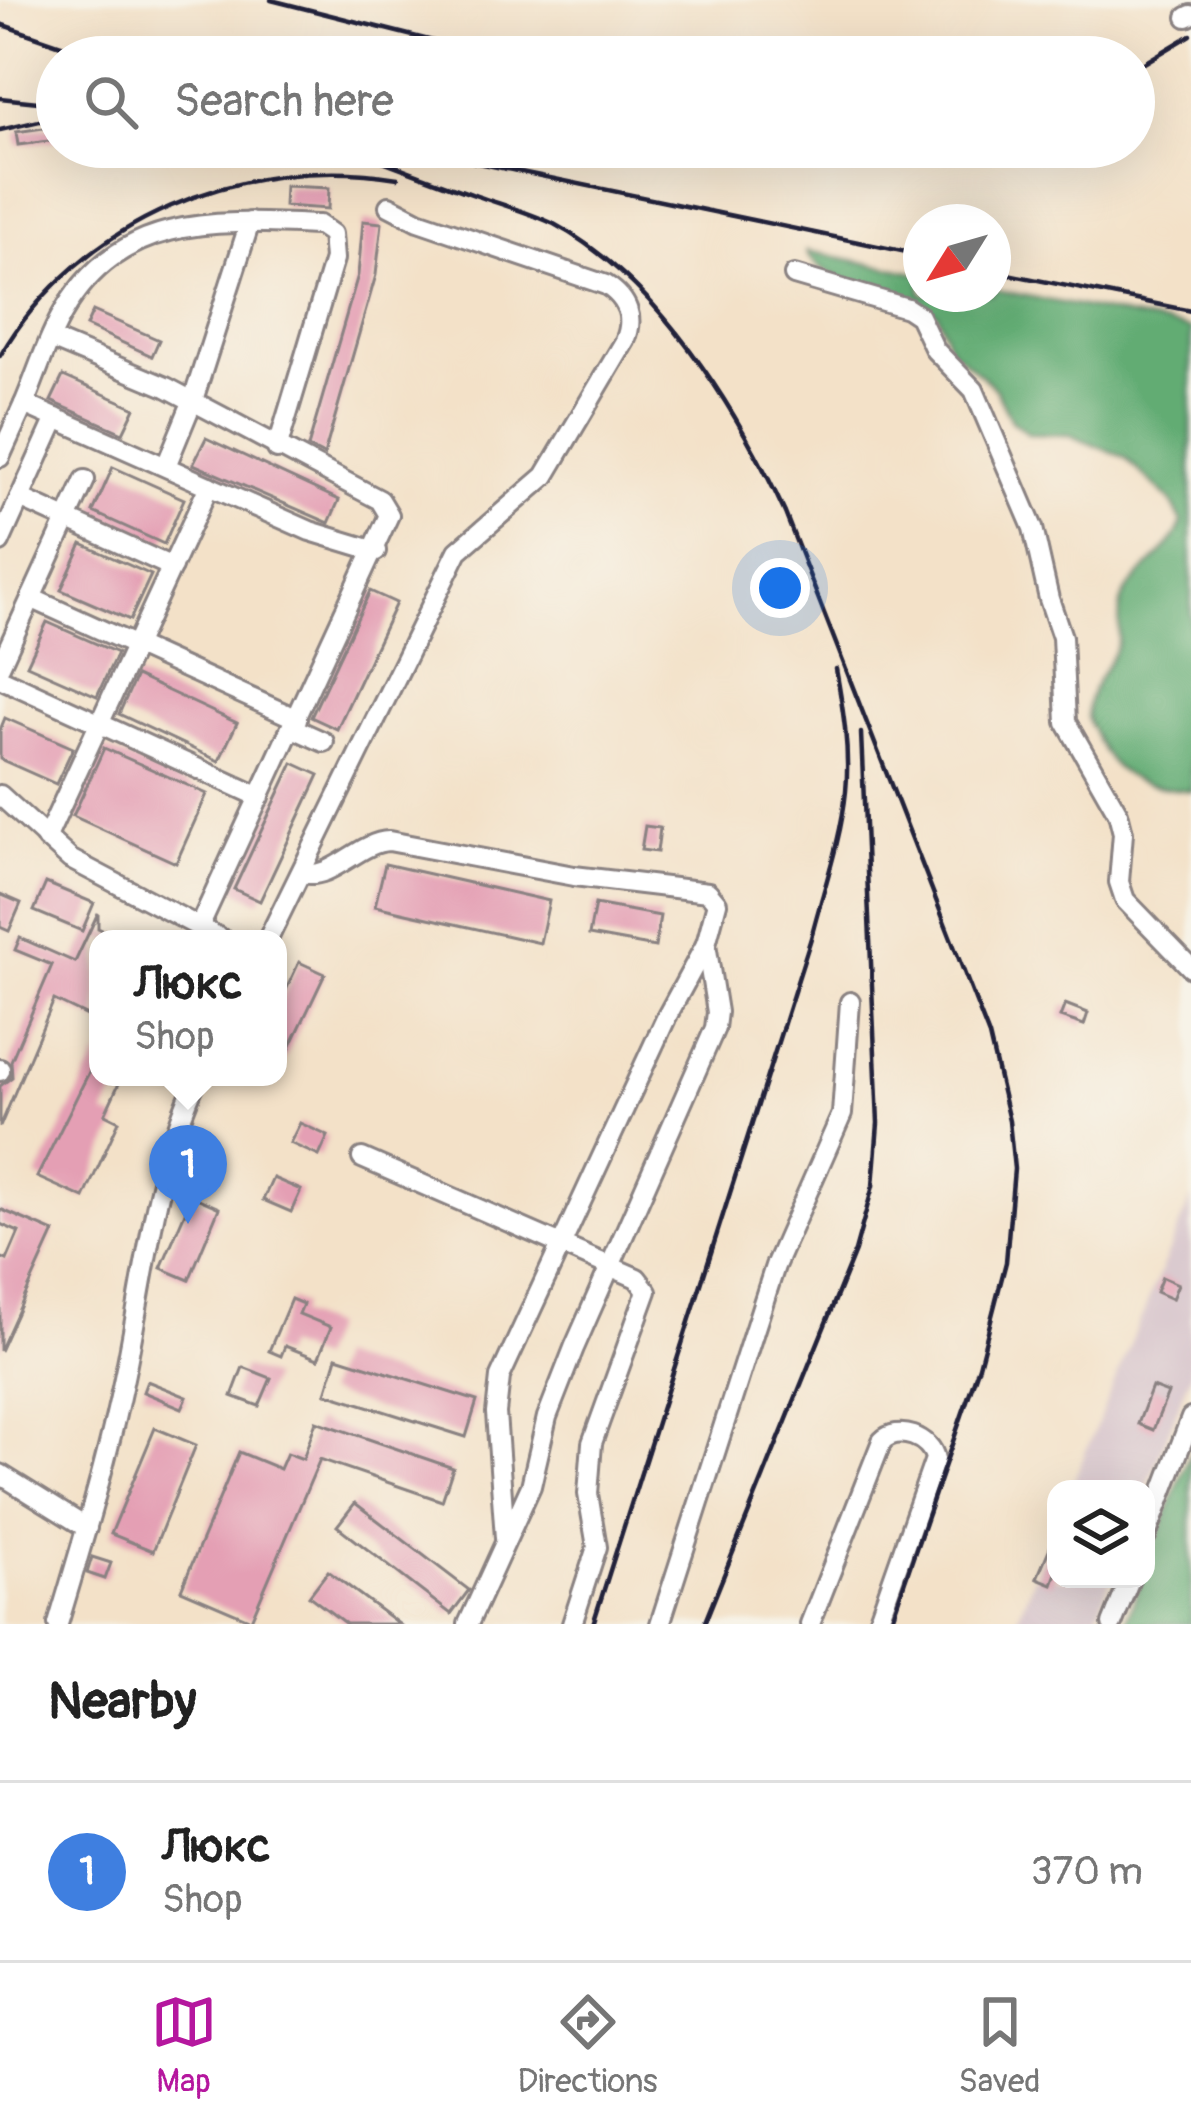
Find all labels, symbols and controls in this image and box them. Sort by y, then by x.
search box [36,36,1155,168]
icon: search [78,69,144,135]
text: Search here [174,74,394,130]
north arrow [903,204,1011,312]
your location [750,558,810,618]
popup [89,930,287,1086]
text: Люкс [134,956,242,1012]
text: Shop [134,1012,215,1061]
pin: 1 [149,1125,227,1224]
map controls [1047,1480,1155,1588]
button: layers [1047,1480,1155,1588]
text: Nearby [48,1670,196,1734]
text: Люкс [162,1819,270,1875]
text: 1 [79,1847,95,1896]
text: 370 m [1031,1847,1143,1896]
text: Shop [162,1875,243,1924]
tab: Map [151,1989,217,2102]
tab: Directions [518,1989,658,2102]
tab: Saved [959,1989,1040,2102]

